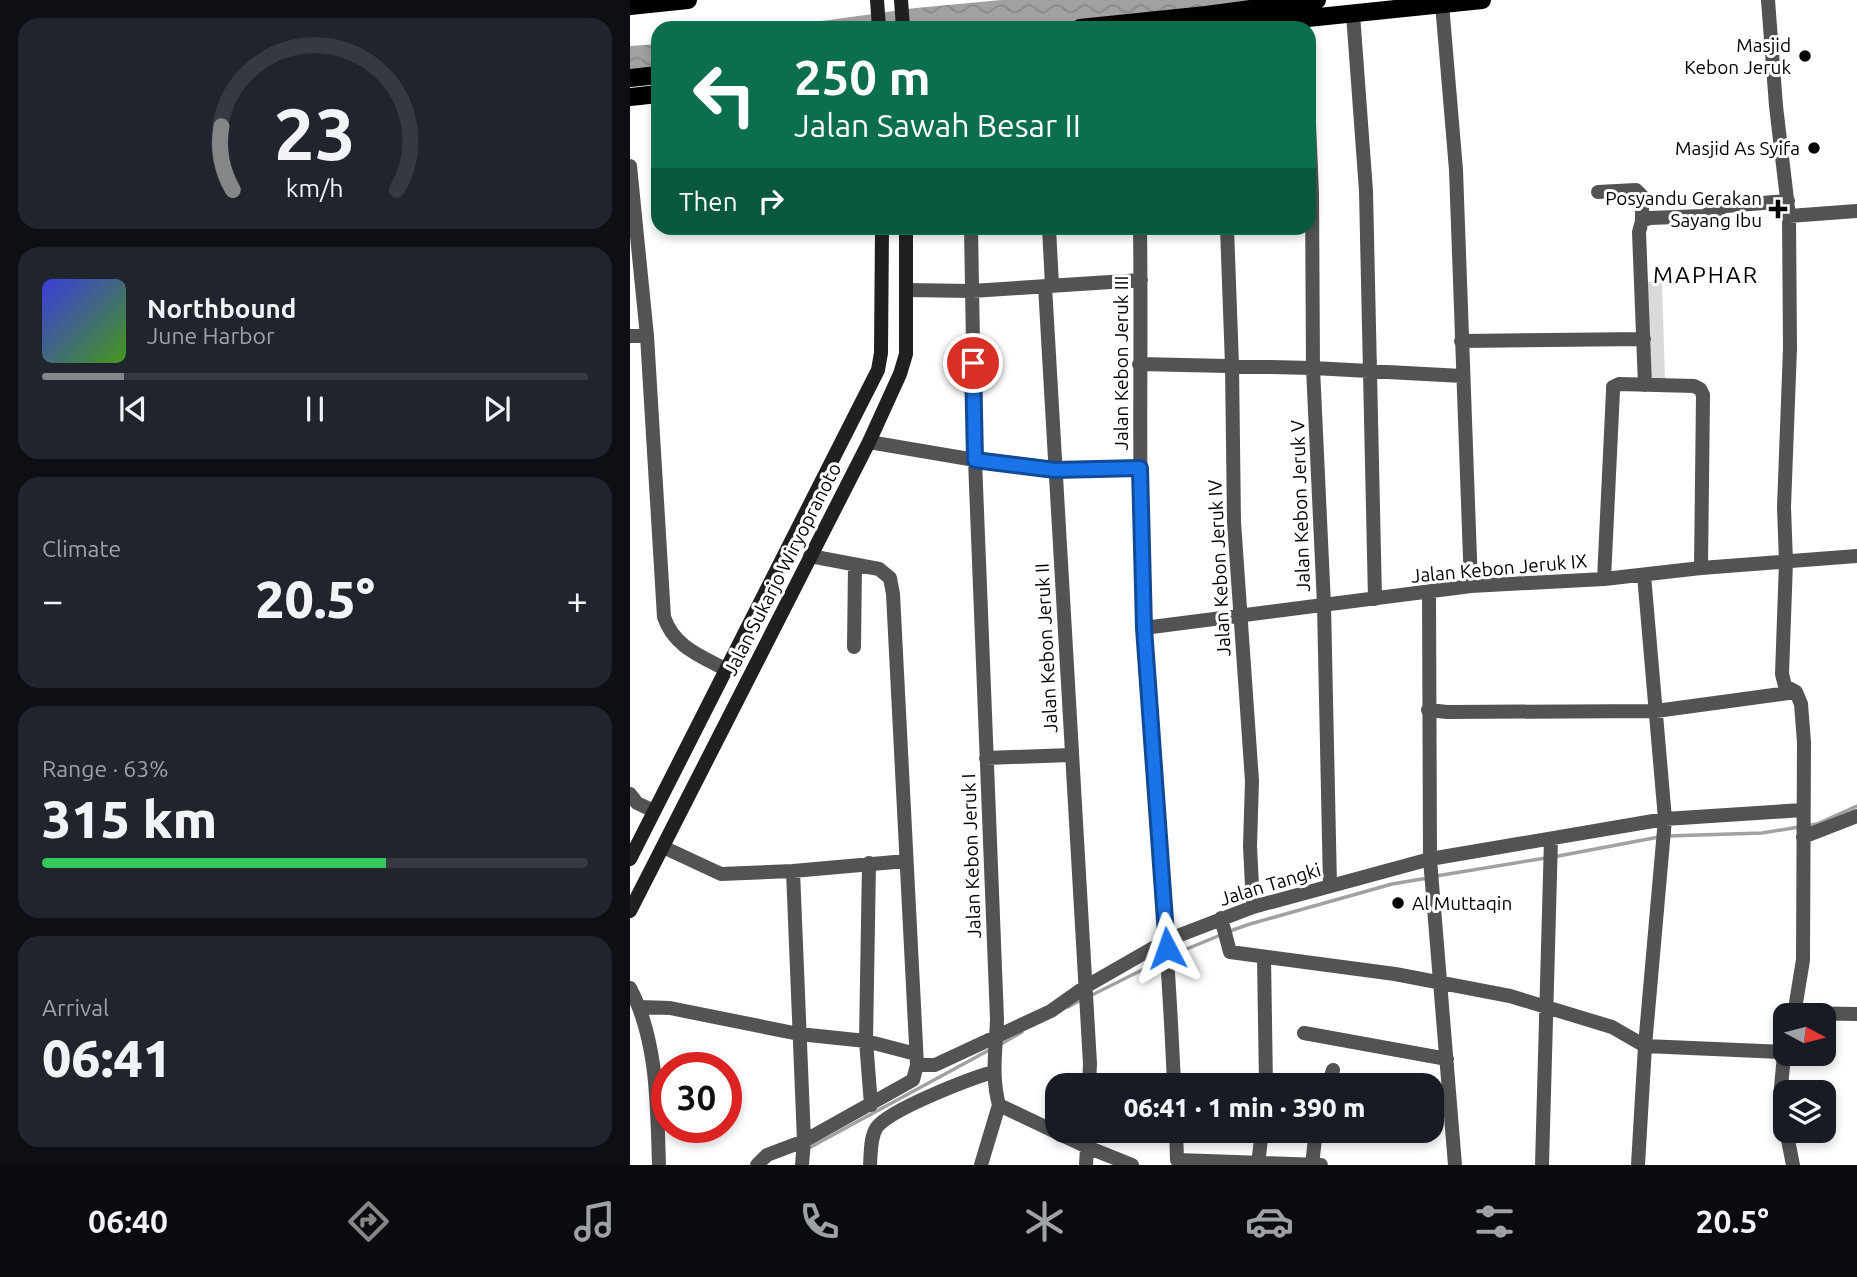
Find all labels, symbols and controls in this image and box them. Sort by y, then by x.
place label: Masjid Kebon Jeruk [1684,34,1791,78]
marker: Masjid Kebon Jeruk [1797,48,1813,64]
icon: left [679,49,770,140]
text: 250 m [794,49,931,104]
text: 23 [274,92,356,174]
text: Jalan Sawah Besar II [794,107,1081,143]
place label: Masjid As Syifa [1675,137,1800,159]
marker: Masjid As Syifa [1806,140,1822,156]
text: km/h [286,174,344,202]
icon: right [752,182,790,220]
text: Then [679,187,738,216]
place label: Posyandu Gerakan Sayang Ibu [1605,187,1762,231]
marker: Posyandu Gerakan Sayang Ibu [1768,199,1788,219]
district label: MAPHAR [1653,262,1759,287]
street label: Jalan Kebon Jeruk III [1110,276,1132,450]
text: Northbound [147,294,296,323]
text: June Harbor [147,323,275,348]
pin [943,333,1003,393]
icon: arrive [954,344,992,382]
icon: previous [114,390,152,428]
icon: pause [296,390,334,428]
icon: next [478,390,516,428]
street label: Jalan Kebon Jeruk V [1286,420,1314,592]
street label: Jalan Sukarjo Wiryopranoto [719,459,845,679]
street label: Jalan Kebon Jeruk IV [1203,479,1235,657]
text: Climate [42,536,121,561]
street label: Jalan Kebon Jeruk IX [1410,549,1588,587]
street label: Jalan Kebon Jeruk II [1031,563,1061,733]
text: 20.5° [255,570,375,628]
text: − [42,579,63,621]
text: + [567,579,588,621]
text: Range · 63% [42,756,169,781]
street label: Jalan Kebon Jeruk I [957,773,985,939]
text: 315 km [42,790,217,848]
street label: Jalan Tangki [1217,858,1323,910]
place label: Al Muttaqin [1412,892,1512,914]
marker: Al Muttaqin [1390,895,1406,911]
position arrow [1130,911,1204,985]
text: Arrival [42,995,109,1020]
north arrow [1773,1003,1836,1066]
map controls [1773,1003,1836,1143]
text: 06:41 [42,1029,172,1087]
speed limit sign: 30 [651,1052,742,1143]
button: layers [1773,1080,1836,1143]
text: 06:41 · 1 min · 390 m [1124,1093,1365,1122]
icon: directions [344,1197,393,1246]
icon: music [570,1197,619,1246]
icon: phone [795,1197,844,1246]
icon: climate [1020,1197,1069,1246]
icon: car [1245,1197,1294,1246]
icon: filters [1470,1197,1519,1246]
text: 06:40 [88,1203,168,1239]
text: 20.5° [1695,1203,1769,1239]

